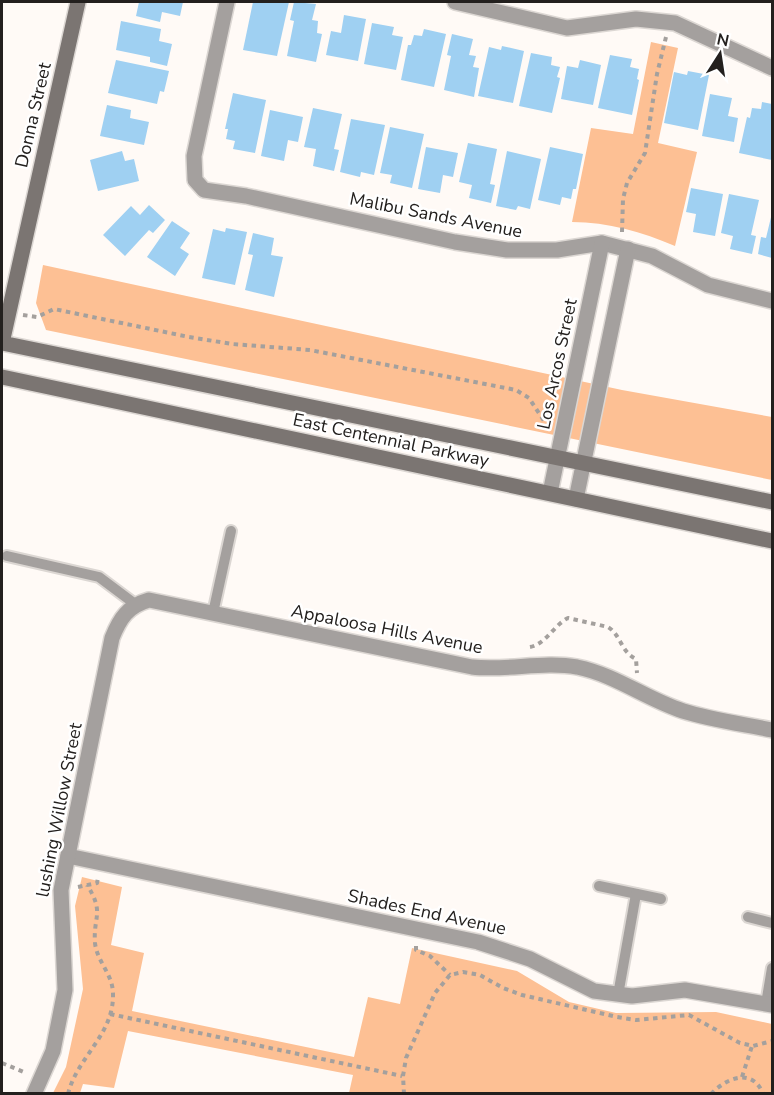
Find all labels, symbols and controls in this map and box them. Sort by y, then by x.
north arrow [690,24,750,84]
text: N [715,28,731,52]
street label: Donna Street [9,59,57,170]
street label: Malibu Sands Avenue [348,186,524,244]
street label: Los Arcos Street [531,296,583,432]
street label: East Centennial Parkway [291,407,492,473]
street label: Appaloosa Hills Avenue [289,599,485,659]
street label: lushing Willow Street [30,720,88,899]
street label: Shades End Avenue [346,883,508,941]

